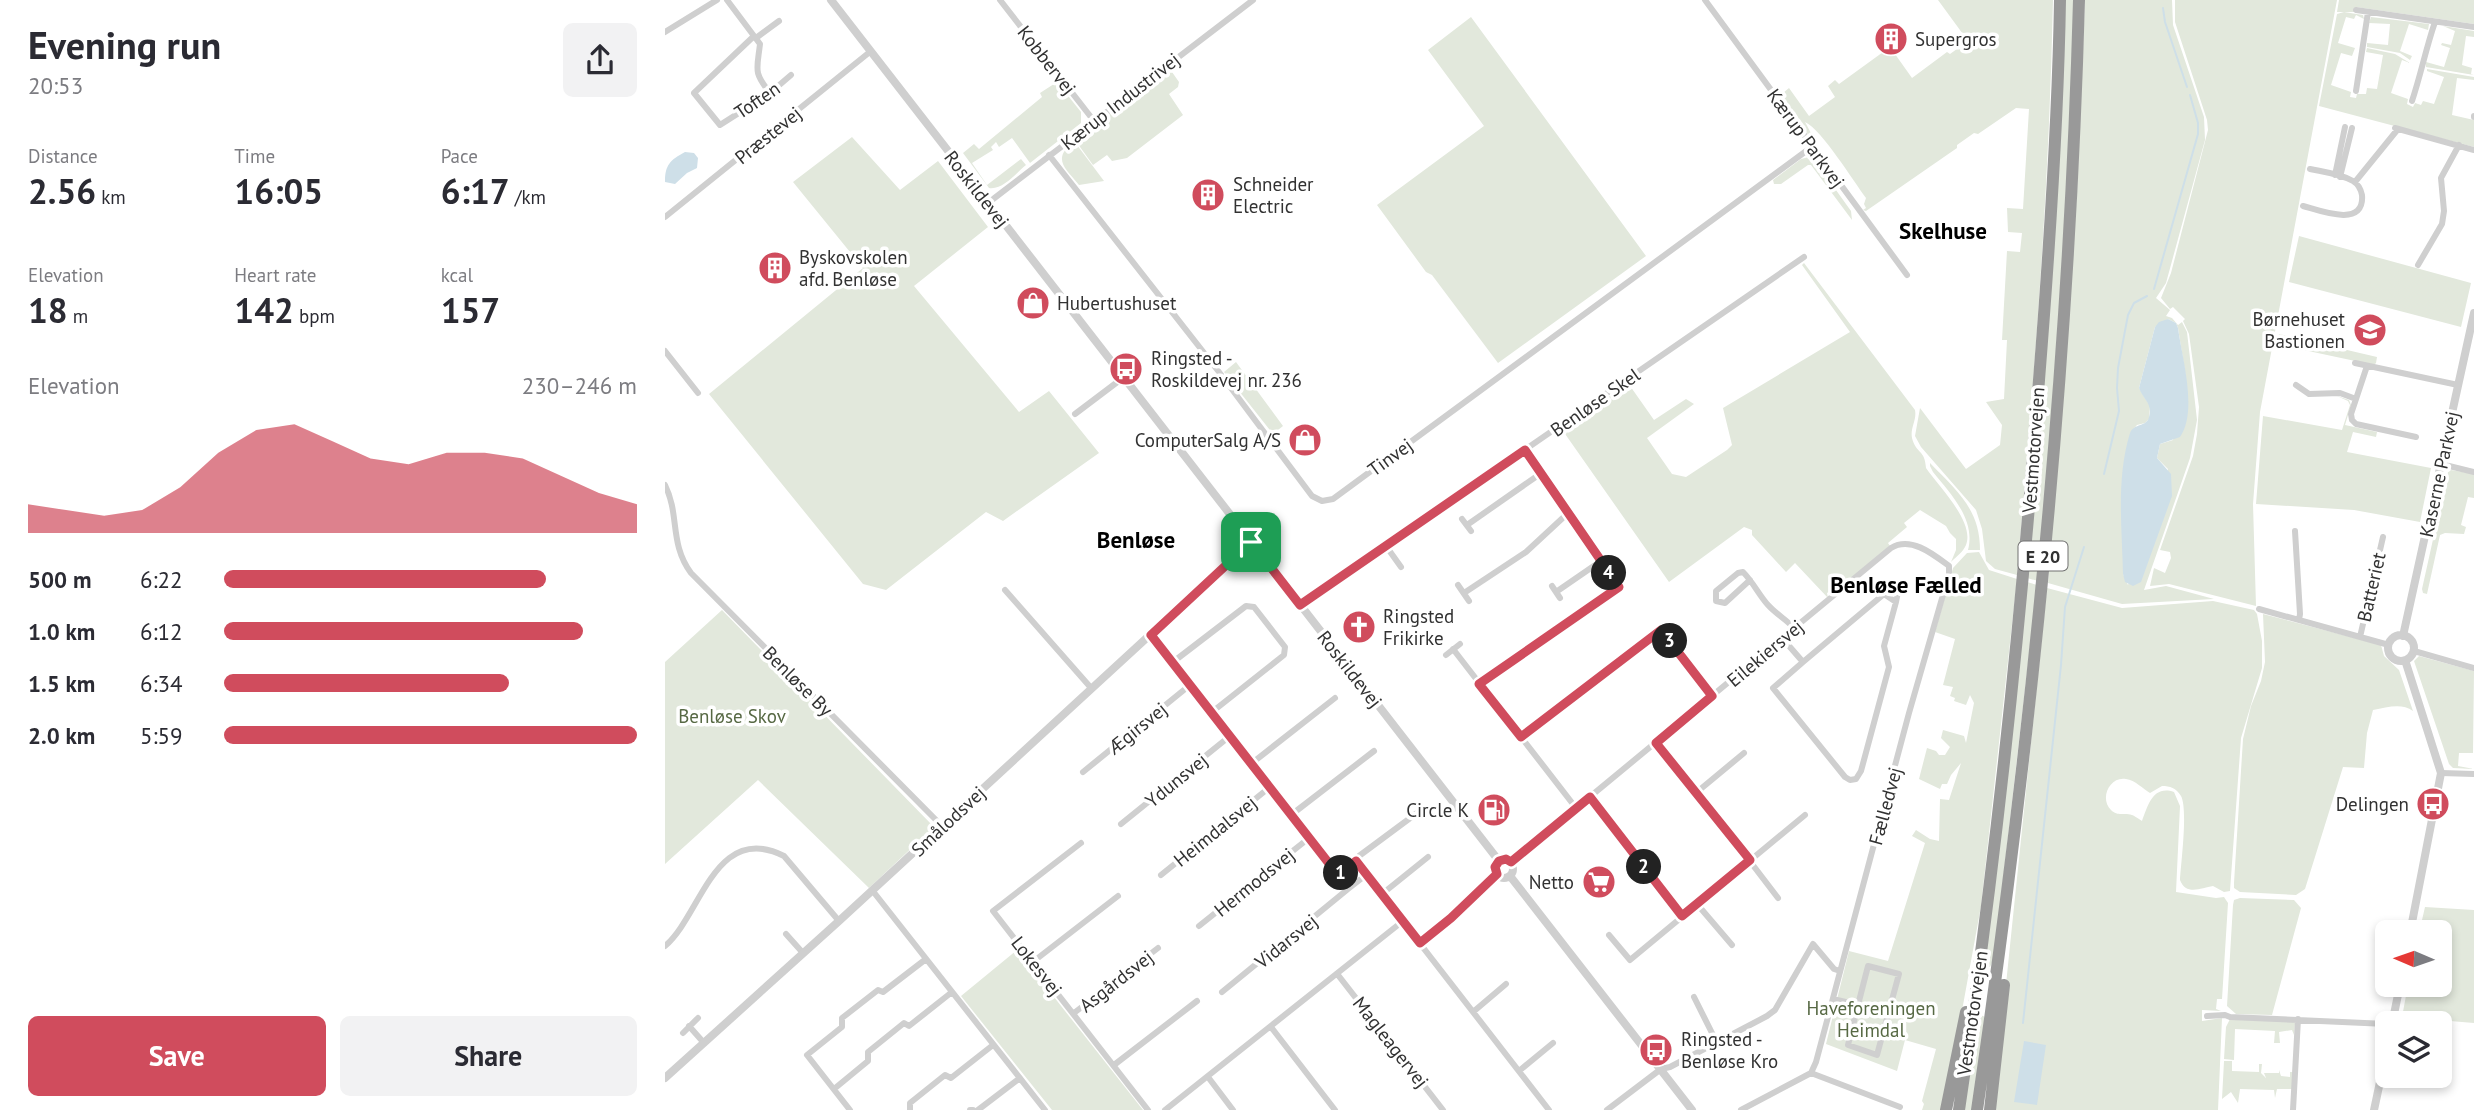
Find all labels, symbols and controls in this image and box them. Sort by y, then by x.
text: Evening run [28,20,221,69]
building icon: Supergros [1872,20,1910,58]
street label: Kobbervej [1013,21,1081,99]
button: share [563,23,637,97]
place label: Supergros [1915,27,1997,51]
street label: Kærup Industrivej [1056,47,1184,155]
text: 20:53 [28,71,83,100]
street label: Toften [730,76,784,124]
street label: Kærup Parkvej [1762,84,1850,192]
street label: Præstevej [730,101,806,169]
text: Distance [28,144,98,168]
text: Time [234,144,275,168]
text: Pace [441,144,478,168]
street label: Roskildevej [939,146,1015,232]
text: 2.56 [28,168,96,214]
text: 16:05 [234,168,323,214]
text: 6:17 [441,168,510,214]
place label: Schneider Electric [1233,172,1314,218]
building icon: Schneider Electric [1189,176,1227,214]
text: km [96,185,126,209]
text: /km [510,185,546,209]
district label: Skelhuse [1899,216,1987,245]
place label: Byskovskolen afd. Benløse [799,245,908,291]
building icon: Byskovskolen afd. Benløse [756,249,794,287]
text: Elevation [28,263,104,287]
text: Heart rate [234,263,316,287]
text: kcal [441,263,473,287]
shop icon: Hubertushuset [1014,284,1052,322]
text: 18 [28,287,68,333]
text: 142 [234,287,294,333]
text: 157 [441,287,500,333]
place label: Hubertushuset [1057,291,1177,315]
text: m [68,304,88,328]
text: bpm [294,304,335,328]
place label: Børnehuset Bastionen [2252,307,2346,353]
school or university icon: Børnehuset Bastionen [2351,311,2389,349]
place label: Ringsted - Roskildevej nr. 236 [1151,346,1302,392]
bus stop icon: Ringsted - Roskildevej nr. 236 [1107,350,1145,388]
street label: Benløse Skel [1546,362,1645,442]
text: Elevation [28,371,120,400]
text: 230–246 m [522,371,637,400]
street label: Vestmotorvejen [2017,386,2049,515]
street label: Kaserne Parkvej [2414,409,2464,539]
shop icon: ComputerSalg A/S [1286,421,1324,459]
place label: ComputerSalg A/S [1135,428,1281,452]
street label: Tinvej [1363,433,1417,481]
pin [1221,512,1281,572]
icon: arrive [1232,523,1270,561]
district label: Benløse [1097,525,1175,554]
road number: E 20 [2019,542,2067,570]
street label: Batteriet [2351,549,2391,624]
pin: 4 [1591,556,1627,590]
text: 4 [1603,560,1614,584]
text: 500 m [28,565,91,594]
text: 6:22 [140,565,183,594]
district label: Benløse Fælled [1830,570,1982,599]
place label: Ringsted Frikirke [1383,604,1454,650]
church icon: Ringsted Frikirke [1340,608,1378,646]
street label: Eilekiersvej [1722,614,1808,692]
text: 1.0 km [28,617,95,646]
text: 6:12 [140,617,183,646]
pin: 3 [1653,624,1688,658]
street label: Roskildevej [1312,626,1388,712]
text: 3 [1664,628,1675,652]
street label: Benløse By [758,641,838,721]
text: 1.5 km [28,669,95,698]
text: 6:34 [140,669,183,698]
street label: Ægirsvej [1102,697,1172,760]
park label: Benløse Skov [678,704,786,728]
text: 2.0 km [28,721,95,750]
text: 5:59 [140,721,183,750]
street label: Ydunsvej [1140,748,1212,812]
street label: Fælledvej [1863,764,1907,848]
street label: Smålodsvej [906,781,990,861]
bus stop icon: Delingen [2414,785,2452,823]
street label: Heimdalsvej [1169,790,1261,872]
fuel station icon: Circle K [1475,791,1513,829]
place label: Delingen [2336,792,2409,816]
place label: Circle K [1406,798,1469,822]
street label: Hermodsvej [1209,842,1299,922]
pin: 2 [1627,850,1661,884]
text: 2 [1638,854,1649,878]
pin: 1 [1323,856,1359,890]
text: 1 [1335,860,1346,884]
supermarket icon: Netto [1580,863,1618,901]
place label: Netto [1529,870,1574,894]
street label: Vidarsvej [1249,908,1322,974]
north arrow [2375,920,2452,998]
map controls [2375,920,2452,1088]
street label: Lokesvej [1006,931,1068,1001]
street label: Asgårdsvej [1074,945,1158,1017]
street label: Vestmotorvejen [1951,949,1993,1078]
street label: Magleagervej [1348,992,1434,1092]
park label: Haveforeningen Heimdal [1806,996,1936,1042]
button: layers [2375,1011,2452,1088]
button: Save [28,1016,326,1096]
button: Share [340,1016,637,1096]
place label: Ringsted - Benløse Kro [1681,1027,1778,1073]
bus stop icon: Ringsted - Benløse Kro [1637,1031,1675,1069]

